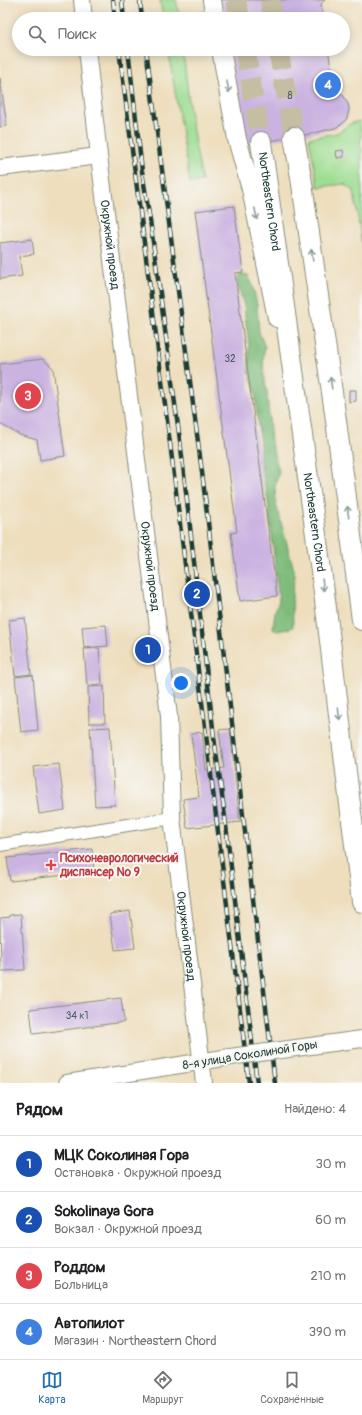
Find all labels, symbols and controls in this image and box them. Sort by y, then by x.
search box [12,12,350,56]
icon: search [26,23,48,45]
text: Поиск [58,25,97,44]
pin: 4 [315,70,341,100]
one-way arrow [224,80,232,93]
house number: 8 [287,90,293,102]
street label: Northeastern Chord [255,151,284,252]
street label: Окружной проезд [97,199,123,291]
one-way arrow [252,207,260,220]
one-way arrow [308,249,316,262]
house number: 32 [224,353,236,365]
one-way arrow [327,377,335,390]
pin: 3 [15,381,41,411]
street label: Northeastern Chord [300,472,329,573]
one-way arrow [344,506,352,519]
street label: Окружной проезд [137,520,163,613]
one-way arrow [319,578,327,591]
pin: 2 [184,579,210,609]
pin: 1 [135,635,161,665]
your location [171,673,191,693]
one-way arrow [335,707,343,720]
place label: Психоневрологический диспансер № 9 [59,851,179,880]
marker: Психоневрологический диспансер № 9 [45,859,57,871]
street label: Окружной проезд [173,890,199,983]
house number: 34 к1 [66,1010,88,1022]
street label: 8-я улица Соколиной Горы [181,1037,319,1073]
text: Рядом [16,1099,63,1120]
text: Найдено: 4 [284,1101,346,1117]
text: МЦК Соколиная Гора [54,1146,189,1165]
text: 1 [26,1156,32,1172]
text: 30 m [316,1156,346,1172]
text: Остановка · Окружной проезд [54,1165,221,1181]
text: Sokolinaya Gora [54,1202,154,1221]
text: 2 [25,1212,33,1228]
text: 60 m [315,1212,346,1228]
text: Вокзал · Окружной проезд [54,1221,202,1237]
text: Роддом [54,1258,105,1277]
text: 3 [25,1268,33,1284]
text: 210 m [310,1268,346,1284]
text: Больница [54,1277,108,1293]
text: Автопилот [54,1314,124,1333]
text: 4 [25,1324,33,1340]
text: 390 m [309,1324,346,1340]
text: Магазин · Northeastern Chord [54,1333,217,1349]
tab: Карта [38,1369,66,1406]
tab: Маршрут [142,1369,184,1406]
tab: Сохранённые [260,1369,324,1406]

